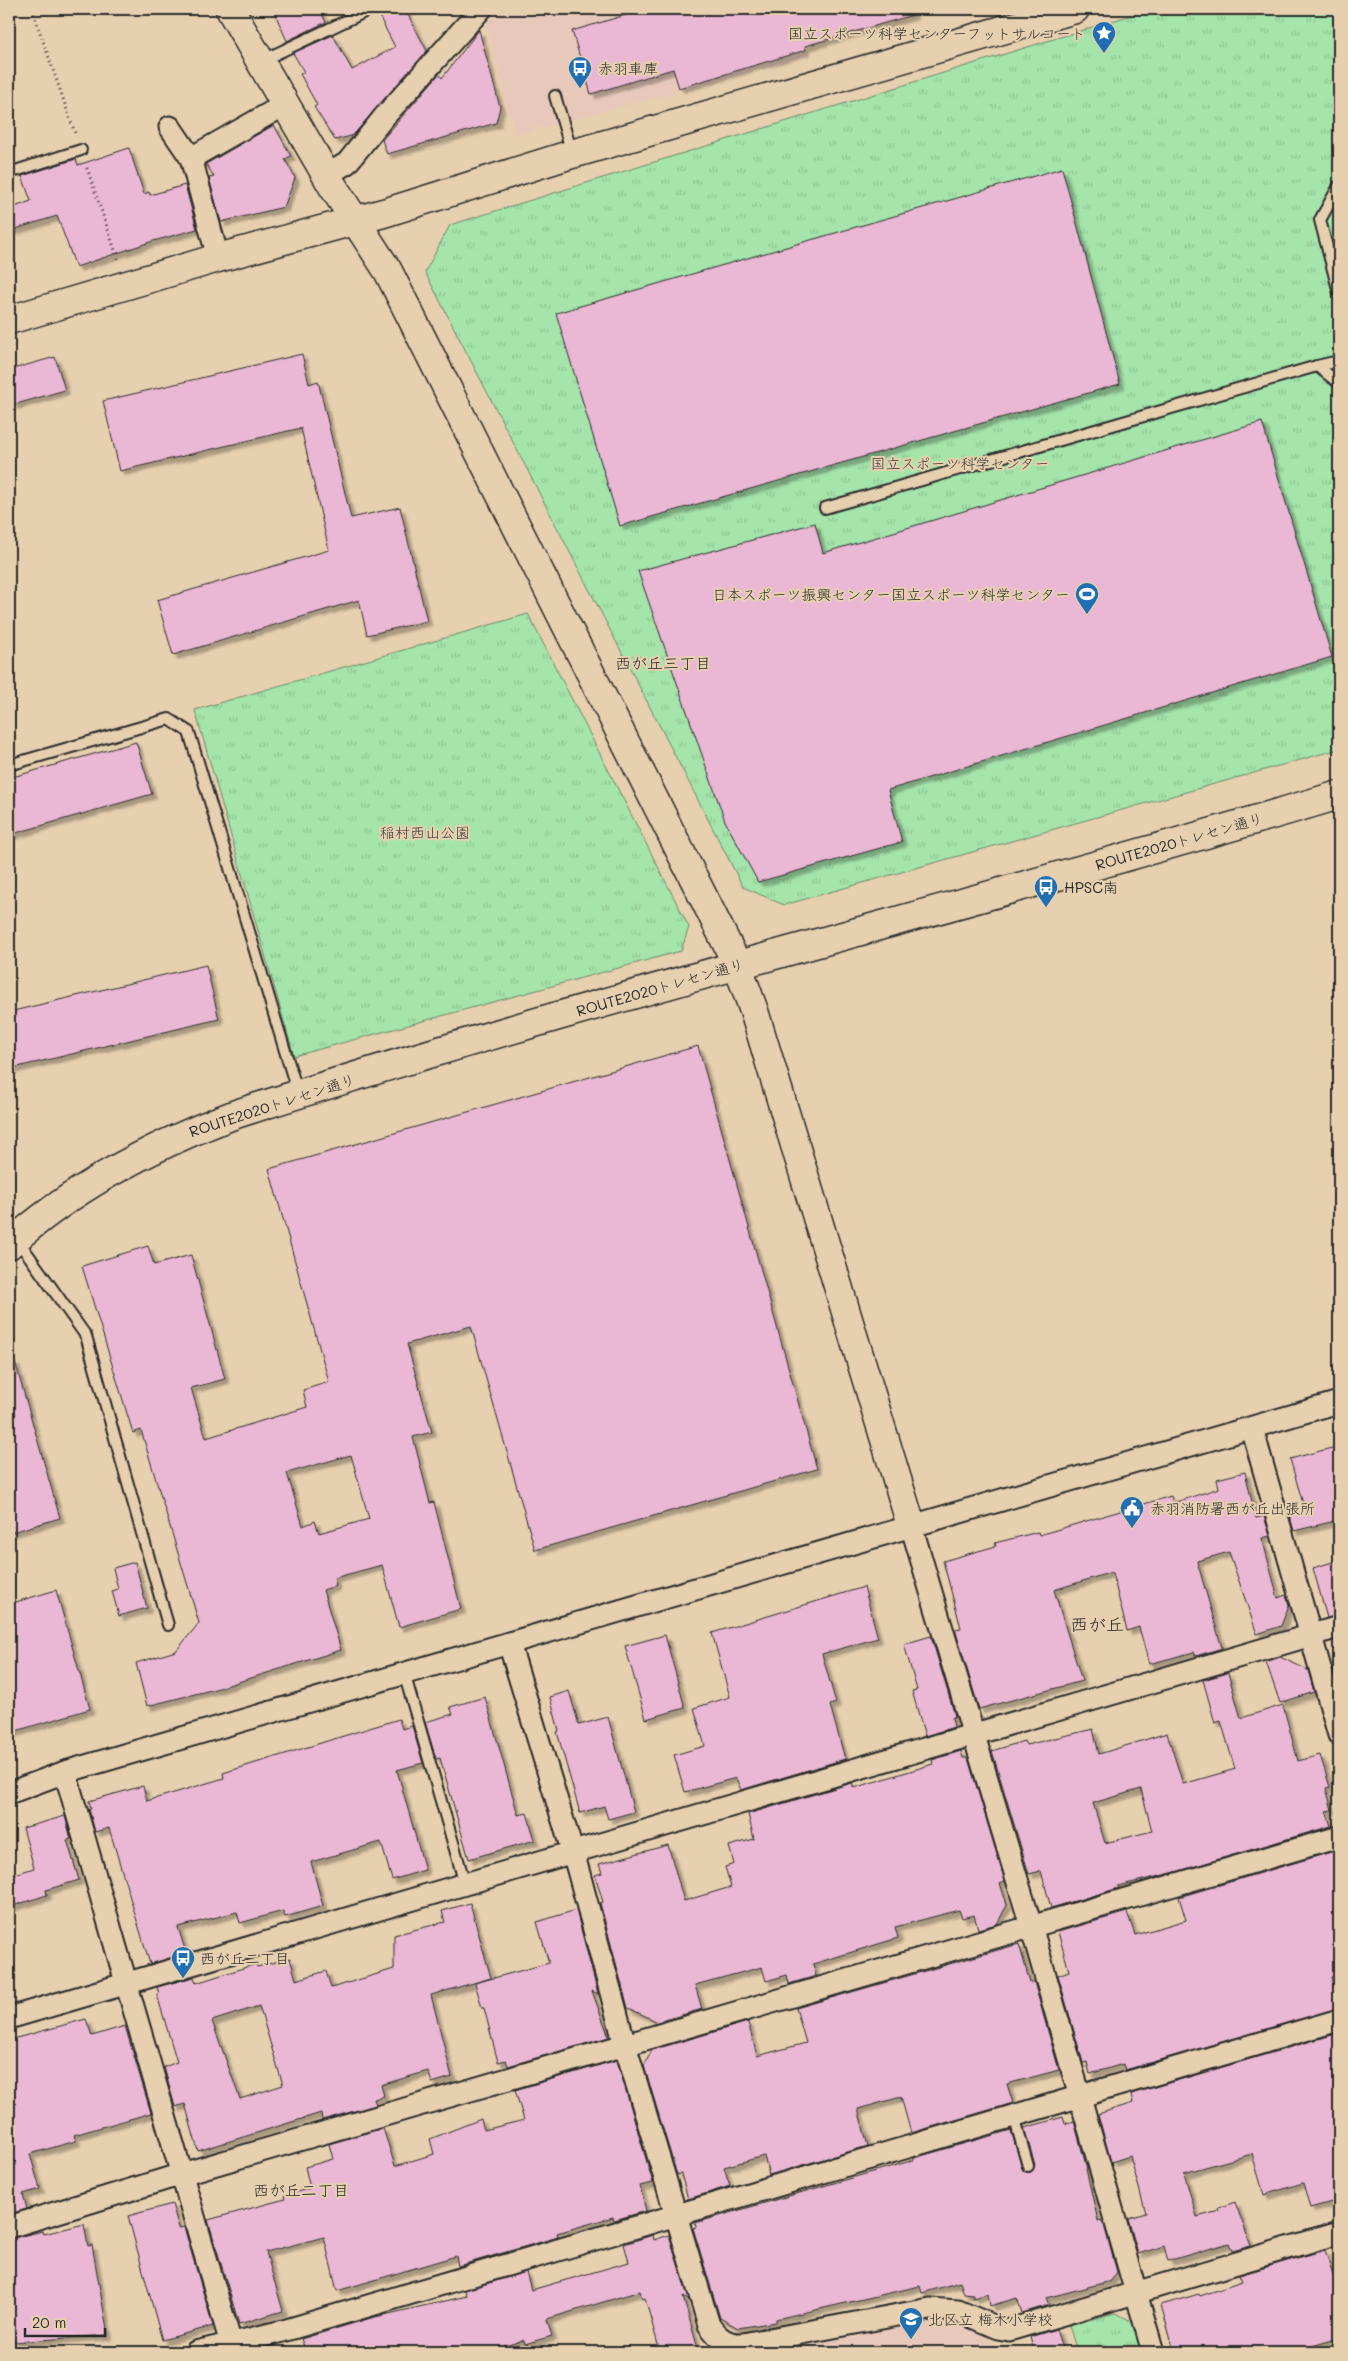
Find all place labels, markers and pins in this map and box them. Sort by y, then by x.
place icon: 国立スポーツ科学センターフットサルコート [1091,20,1117,54]
place label: 国立スポーツ科学センターフットサルコート [788,23,1086,43]
bus stop icon: 赤羽車庫 [567,55,593,89]
place label: 赤羽車庫 [598,58,658,78]
sports icon: 日本スポーツ振興センター国立スポーツ科学センター [1074,581,1100,615]
place label: 日本スポーツ振興センター国立スポーツ科学センター [712,584,1070,604]
bus stop icon: HPSC南 [1033,874,1059,908]
place label: HPSC南 [1064,877,1118,897]
public building icon: 赤羽消防署西が丘出張所 [1119,1495,1145,1529]
place label: 赤羽消防署西が丘出張所 [1150,1498,1315,1518]
bus stop icon: 西が丘二丁目 [170,1945,196,1979]
place label: 西が丘二丁目 [200,1948,290,1968]
school or university icon: 北区立 梅木小学校 [898,2306,924,2340]
place label: 北区立 梅木小学校 [928,2309,1053,2329]

